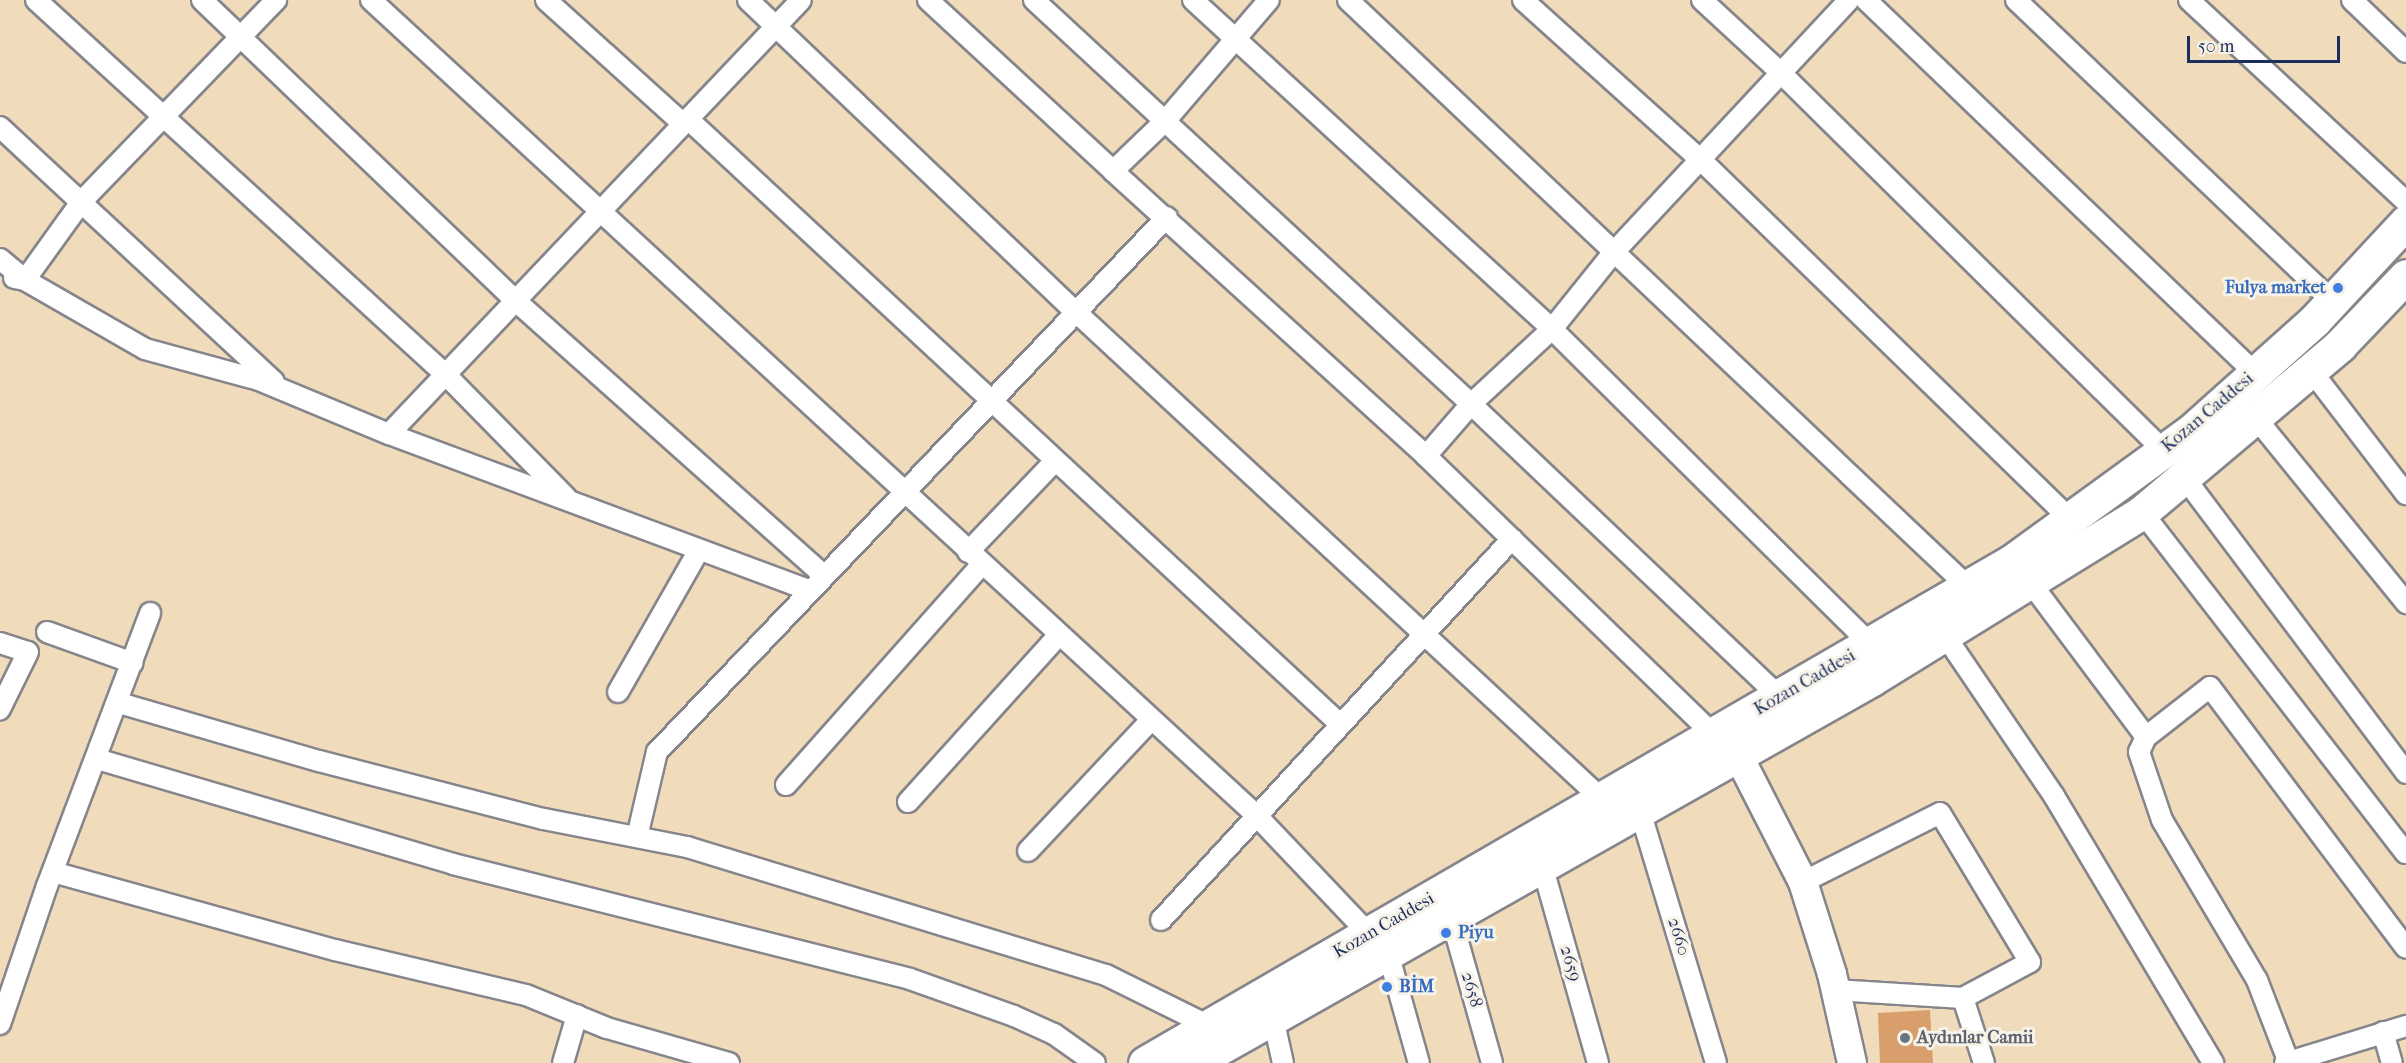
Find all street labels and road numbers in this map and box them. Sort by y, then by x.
street label: Kozan Caddesi [2158,368,2258,458]
street label: Kozan Caddesi [1751,645,1859,721]
street label: Kozan Caddesi [1330,888,1438,964]
street label: 2660 [1662,915,1694,959]
street label: 2659 [1555,944,1585,984]
street label: 2658 [1456,970,1486,1010]

